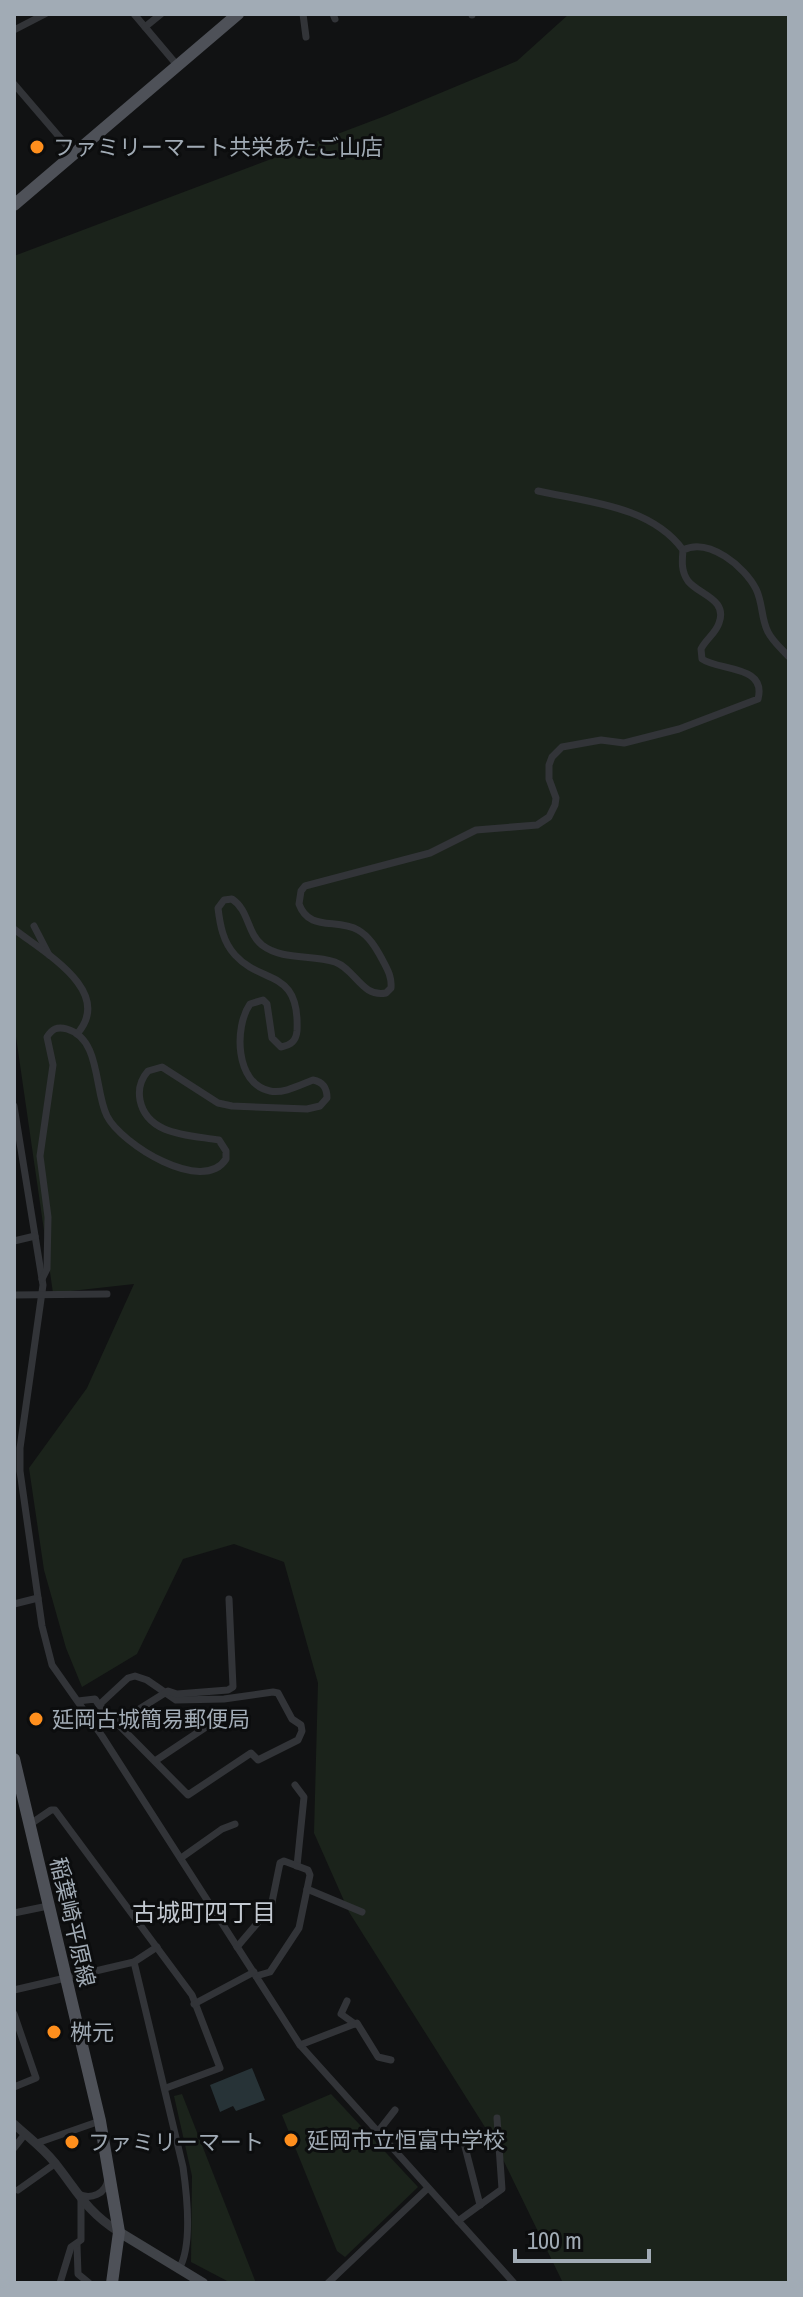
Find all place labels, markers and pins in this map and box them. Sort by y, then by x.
place label: ファミリーマート共栄あたご山店 [53,132,383,162]
marker: ファミリーマート共栄あたご山店 [28,138,46,156]
place label: 延岡古城簡易郵便局 [52,1704,250,1734]
marker: 延岡古城簡易郵便局 [27,1710,45,1728]
place label: 桝元 [70,2017,114,2047]
marker: 桝元 [45,2023,63,2041]
place label: 延岡市立恒富中学校 [307,2125,505,2155]
place label: ファミリーマート [88,2127,264,2157]
marker: 延岡市立恒富中学校 [282,2131,300,2149]
marker: ファミリーマート [63,2133,81,2151]

